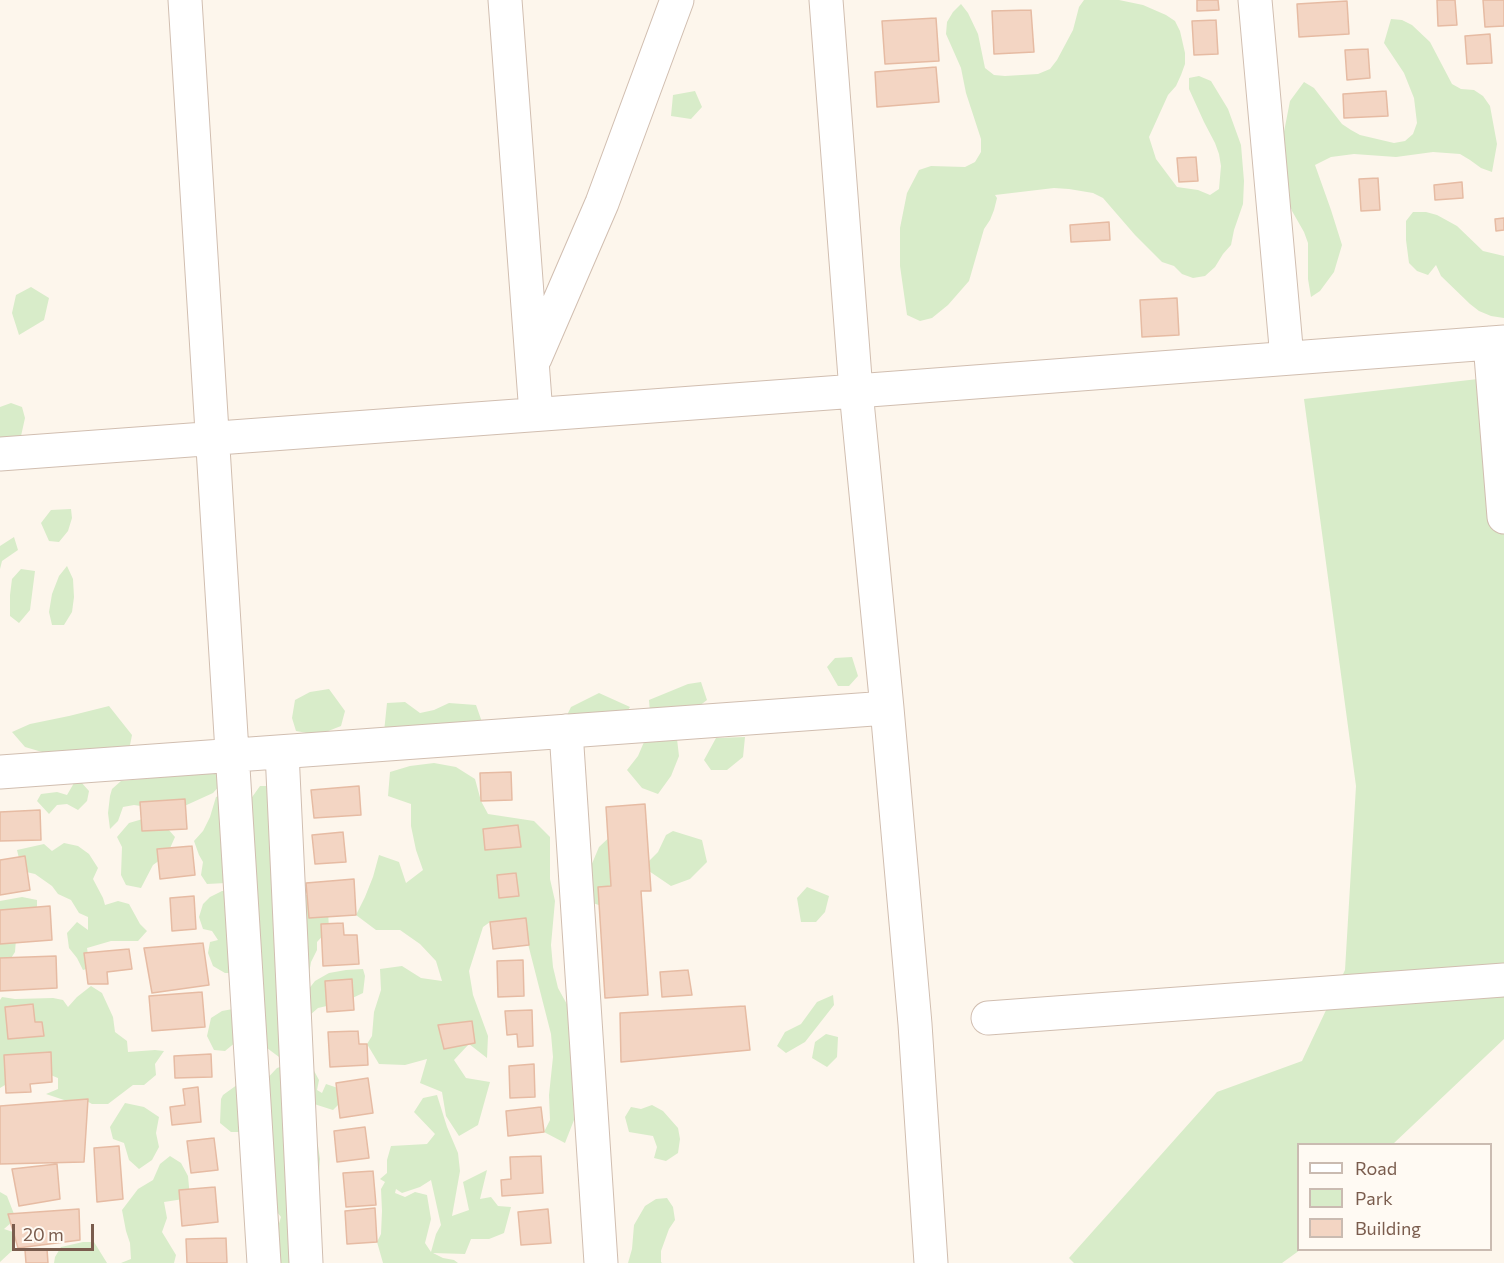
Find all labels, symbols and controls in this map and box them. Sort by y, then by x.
legend [1297,1143,1492,1251]
text: Road [1355,1157,1397,1179]
text: Park [1355,1187,1393,1209]
scale bar [15,1212,98,1250]
text: Building [1355,1217,1421,1239]
text: 20 m [23,1223,64,1245]

